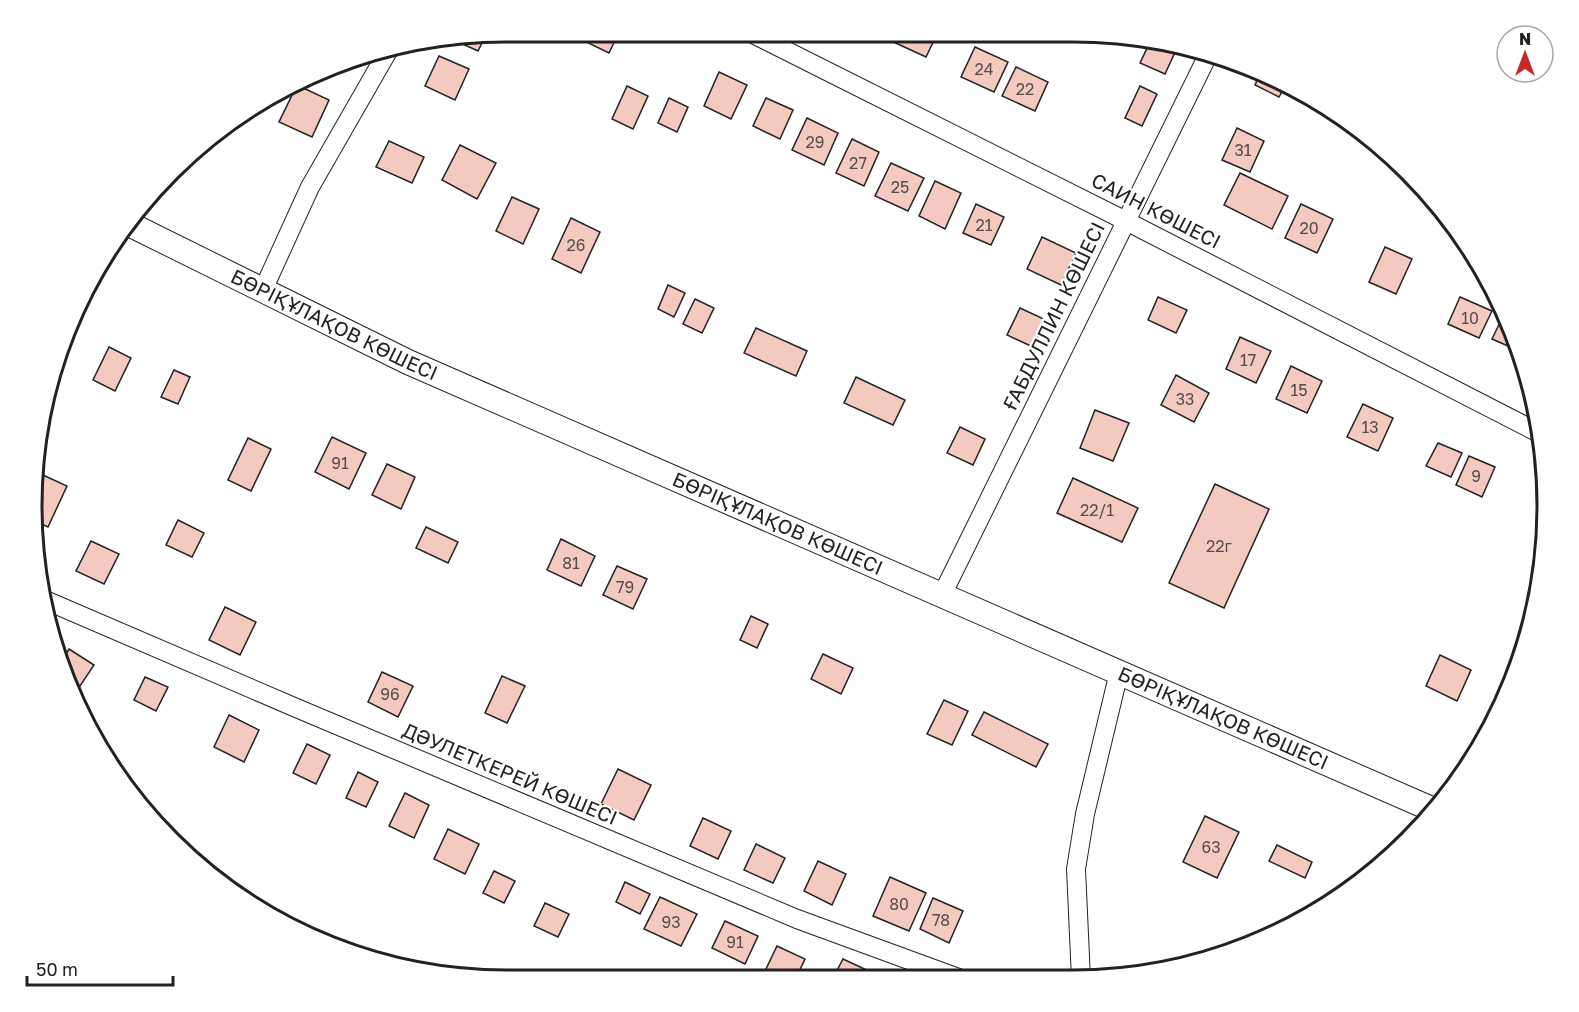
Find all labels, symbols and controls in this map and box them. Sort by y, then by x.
north arrow [1495,24,1555,84]
text: N [1519,29,1531,49]
house number: 24 [974,59,994,79]
house number: 22 [1016,79,1034,99]
house number: 29 [806,132,824,152]
house number: 31 [1234,140,1252,160]
house number: 27 [849,153,867,173]
street label: САИН КӨШЕСІ [1088,167,1225,253]
house number: 25 [891,177,909,197]
house number: 21 [975,215,993,235]
street label: ҒАБДУЛЛИН КӨШЕСІ [997,218,1109,413]
house number: 20 [1299,218,1319,238]
house number: 26 [567,235,585,255]
street label: БӨРІҚҰЛАҚОВ КӨШЕСІ [227,263,442,385]
house number: 10 [1461,308,1479,328]
house number: 17 [1240,350,1256,370]
house number: 15 [1290,380,1308,400]
house number: 33 [1176,389,1194,409]
house number: 13 [1361,417,1379,437]
house number: 91 [331,453,349,473]
street label: БӨРІҚҰЛАҚОВ КӨШЕСІ [669,466,887,579]
house number: 9 [1471,466,1481,486]
house number: 22/1 [1080,500,1114,520]
house number: 22г [1206,536,1233,556]
house number: 81 [562,553,580,573]
house number: 79 [616,577,634,597]
street label: БӨРІҚҰЛАҚОВ КӨШЕСІ [1115,661,1332,774]
house number: 96 [380,684,400,704]
street label: ДӘУЛЕТКЕРЕЙ КӨШЕСІ [400,717,621,829]
house number: 63 [1201,837,1221,857]
house number: 80 [889,894,909,914]
house number: 78 [932,910,950,930]
house number: 93 [661,912,681,932]
house number: 91 [726,932,744,952]
scale bar [27,949,172,987]
text: 50 m [36,958,78,980]

